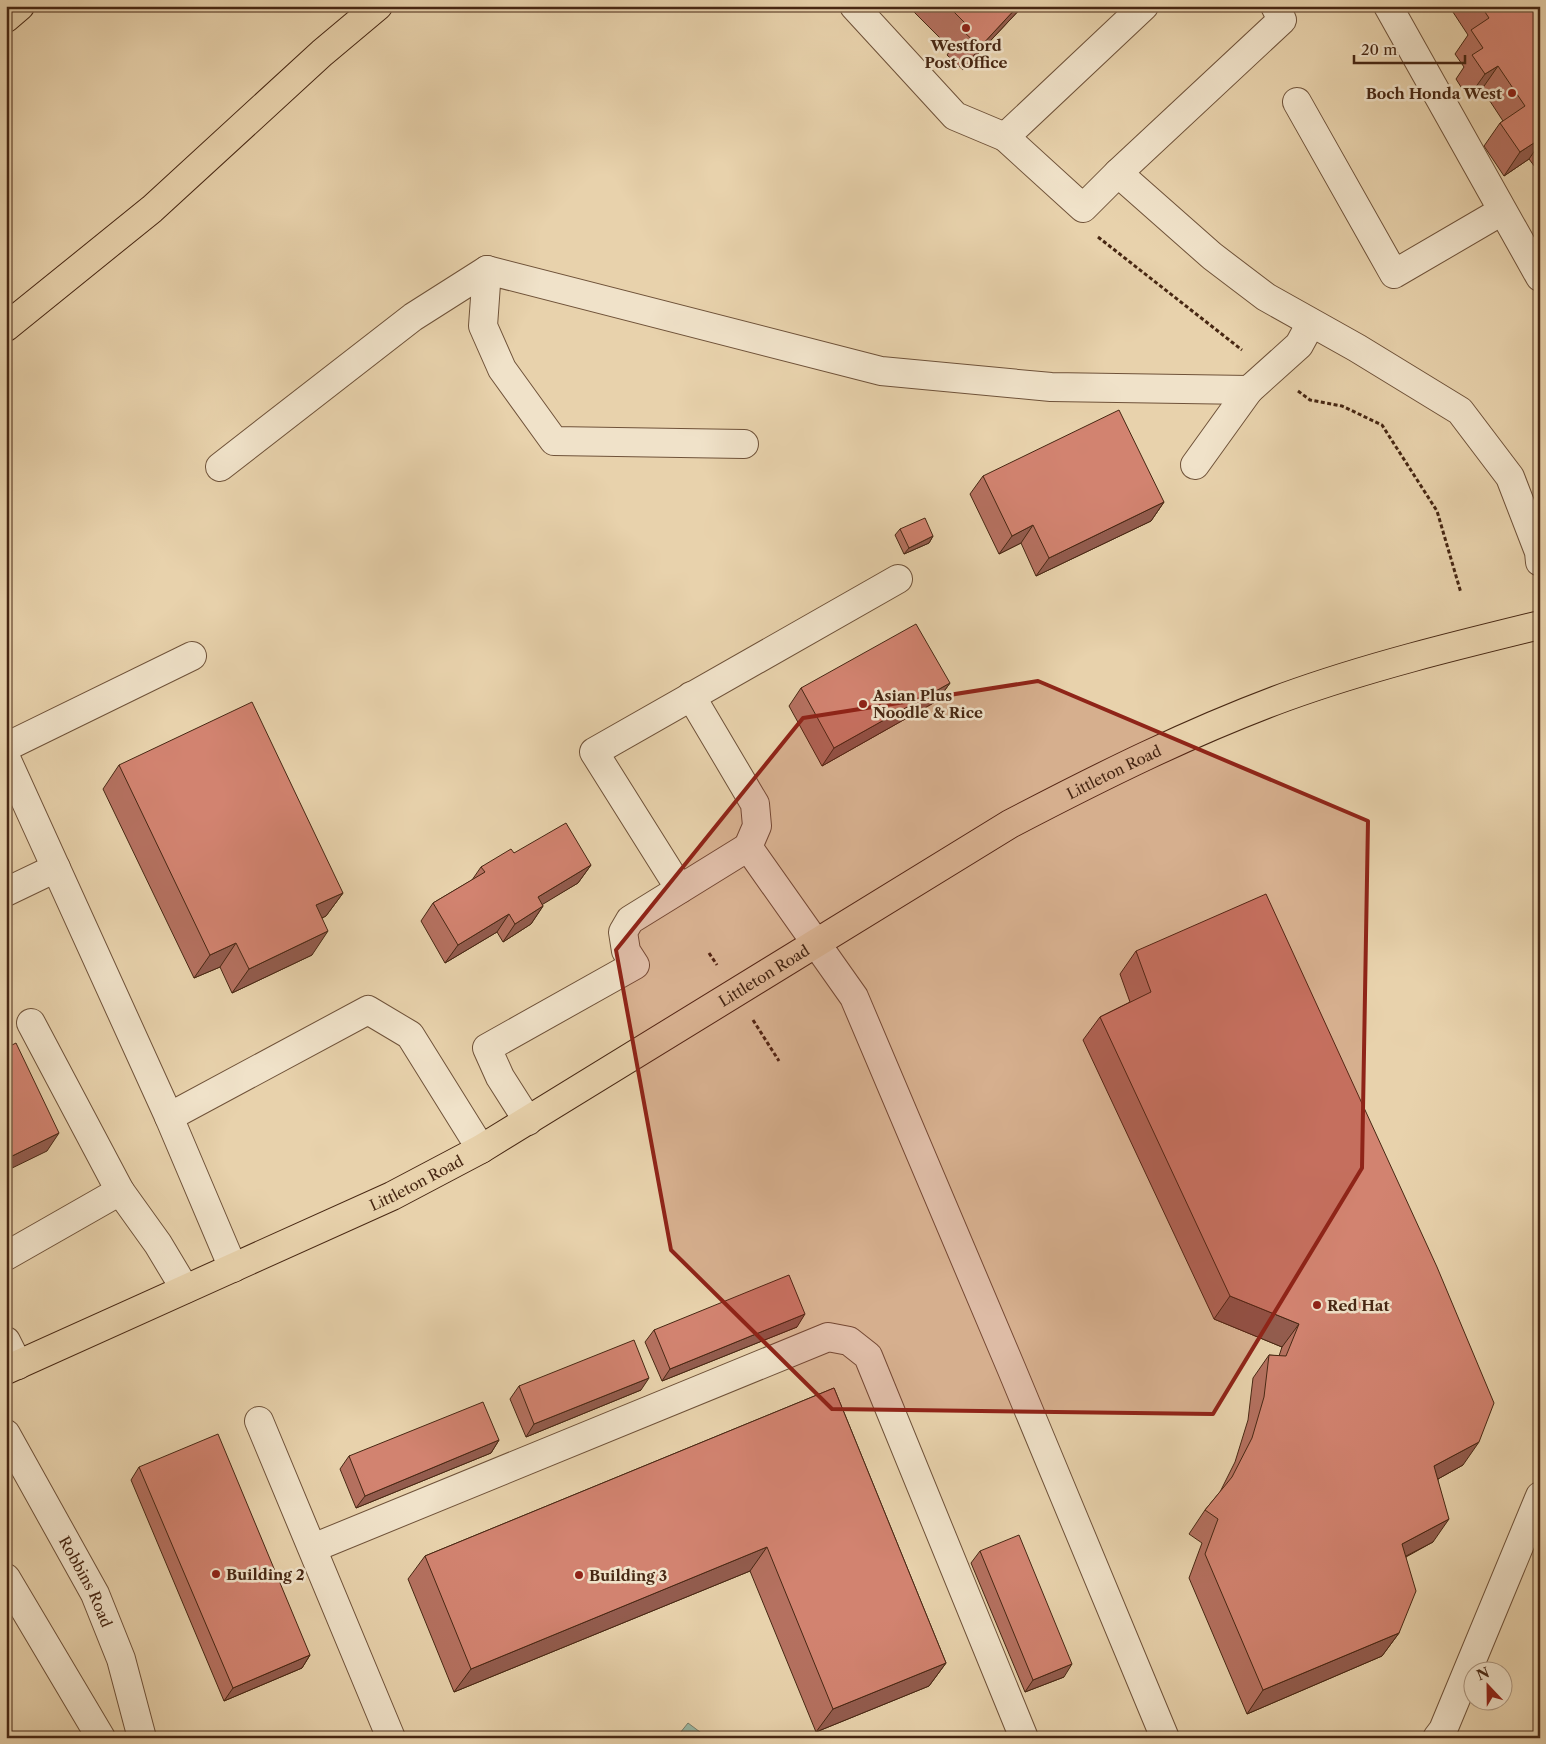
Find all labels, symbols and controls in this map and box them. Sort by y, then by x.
marker: Westford Post Office [960,22,972,34]
scale bar [1354,32,1465,64]
place label: Westford Post Office [925,36,1008,72]
text: 20 m [1361,40,1397,59]
place label: Boch Honda West [1366,84,1502,103]
marker: Boch Honda West [1506,87,1518,99]
place label: Asian Plus Noodle & Rice [872,686,983,722]
marker: Asian Plus Noodle & Rice [857,698,869,710]
street label: Littleton Road [1063,741,1164,803]
street label: Littleton Road [715,940,813,1010]
street label: Littleton Road [366,1151,466,1214]
place label: Red Hat [1327,1296,1389,1315]
marker: Red Hat [1311,1299,1323,1311]
street label: Robbins Road [55,1533,117,1630]
place label: Building 2 [226,1565,305,1584]
place label: Building 3 [589,1566,667,1585]
marker: Building 2 [210,1568,222,1580]
marker: Building 3 [573,1569,585,1581]
north arrow [1464,1662,1514,1712]
text: N [1474,1663,1492,1685]

